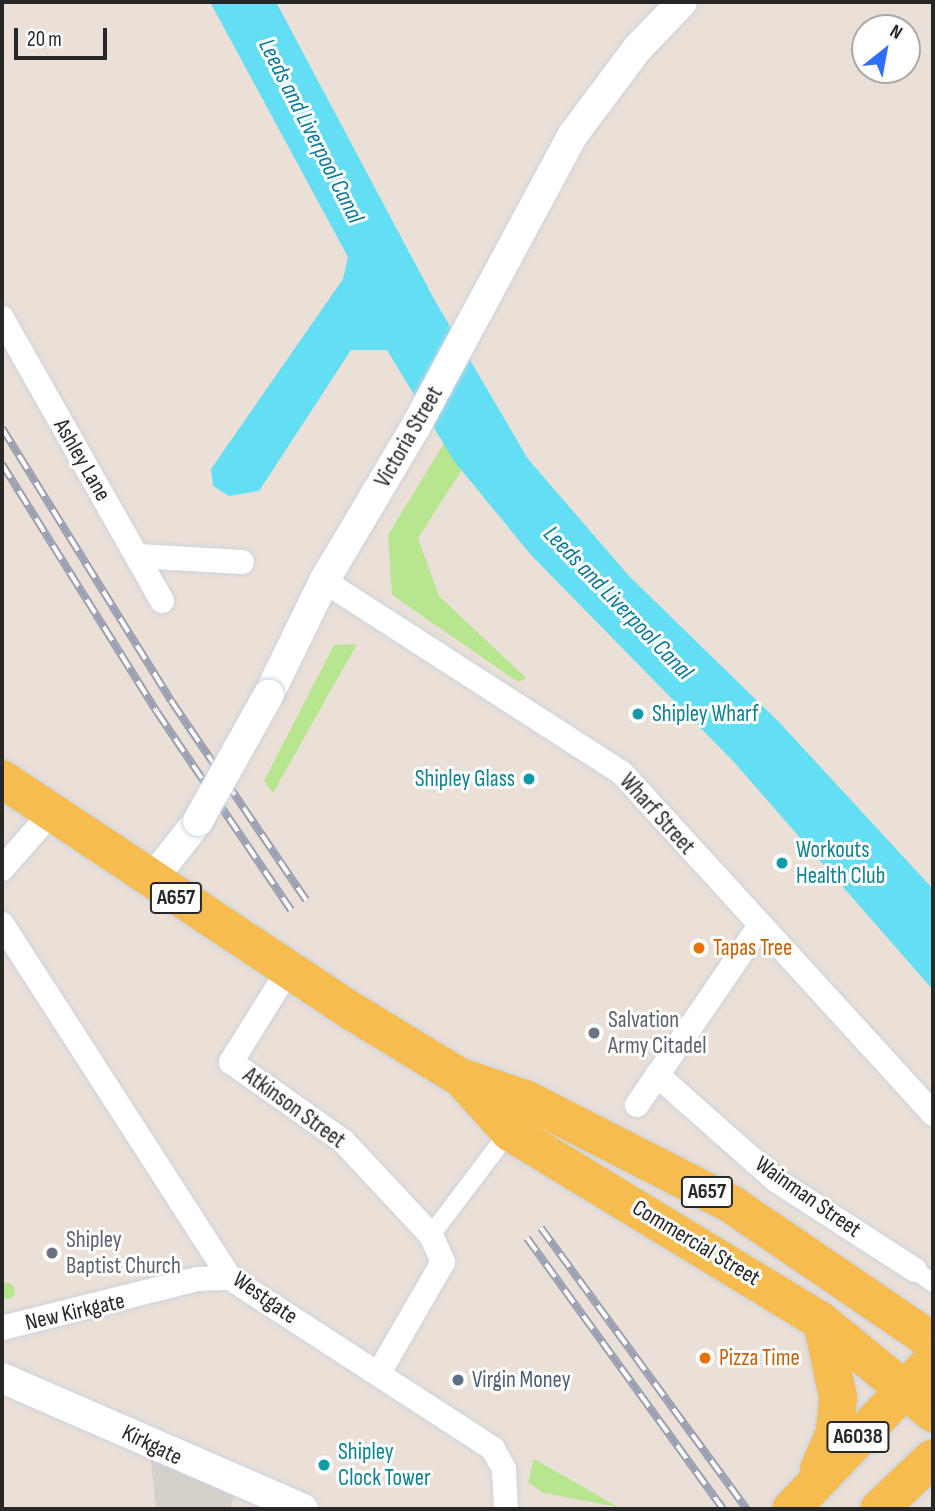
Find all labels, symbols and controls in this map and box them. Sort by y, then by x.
scale bar [18,14,110,58]
north arrow [851,14,921,84]
text: N [886,20,906,45]
text: 20 m [27,27,62,52]
water label: Leeds and Liverpool Canal [252,34,370,228]
street label: Victoria Street [369,382,449,492]
street label: Ashley Lane [47,414,117,506]
water label: Leeds and Liverpool Canal [537,520,699,686]
place label: Shipley Wharf [652,700,759,728]
marker: Shipley Wharf [630,706,646,722]
place label: Shipley Glass [415,765,515,793]
street label: Wharf Street [613,768,701,860]
marker: Shipley Glass [521,771,537,787]
place label: Workouts Health Club [796,836,885,890]
marker: Workouts Health Club [774,855,790,871]
road number: A657 [150,880,202,916]
place label: Tapas Tree [713,934,792,962]
marker: Tapas Tree [691,940,707,956]
place label: Salvation Army Citadel [608,1006,706,1060]
marker: Salvation Army Citadel [586,1025,602,1041]
street label: Atkinson Street [237,1062,351,1154]
street label: Wainman Street [750,1150,866,1244]
road number: A657 [681,1174,733,1210]
street label: Commercial Street [627,1194,765,1292]
place label: Shipley Baptist Church [66,1226,181,1280]
marker: Shipley Baptist Church [44,1245,60,1261]
street label: Westgate [227,1266,303,1330]
street label: New Kirkgate [23,1287,127,1337]
place label: Pizza Time [719,1344,800,1372]
marker: Pizza Time [697,1350,713,1366]
place label: Virgin Money [472,1366,571,1394]
marker: Virgin Money [450,1372,466,1388]
street label: Kirkgate [117,1419,187,1471]
road number: A6038 [825,1420,891,1454]
place label: Shipley Clock Tower [338,1438,431,1492]
marker: Shipley Clock Tower [316,1457,332,1473]

